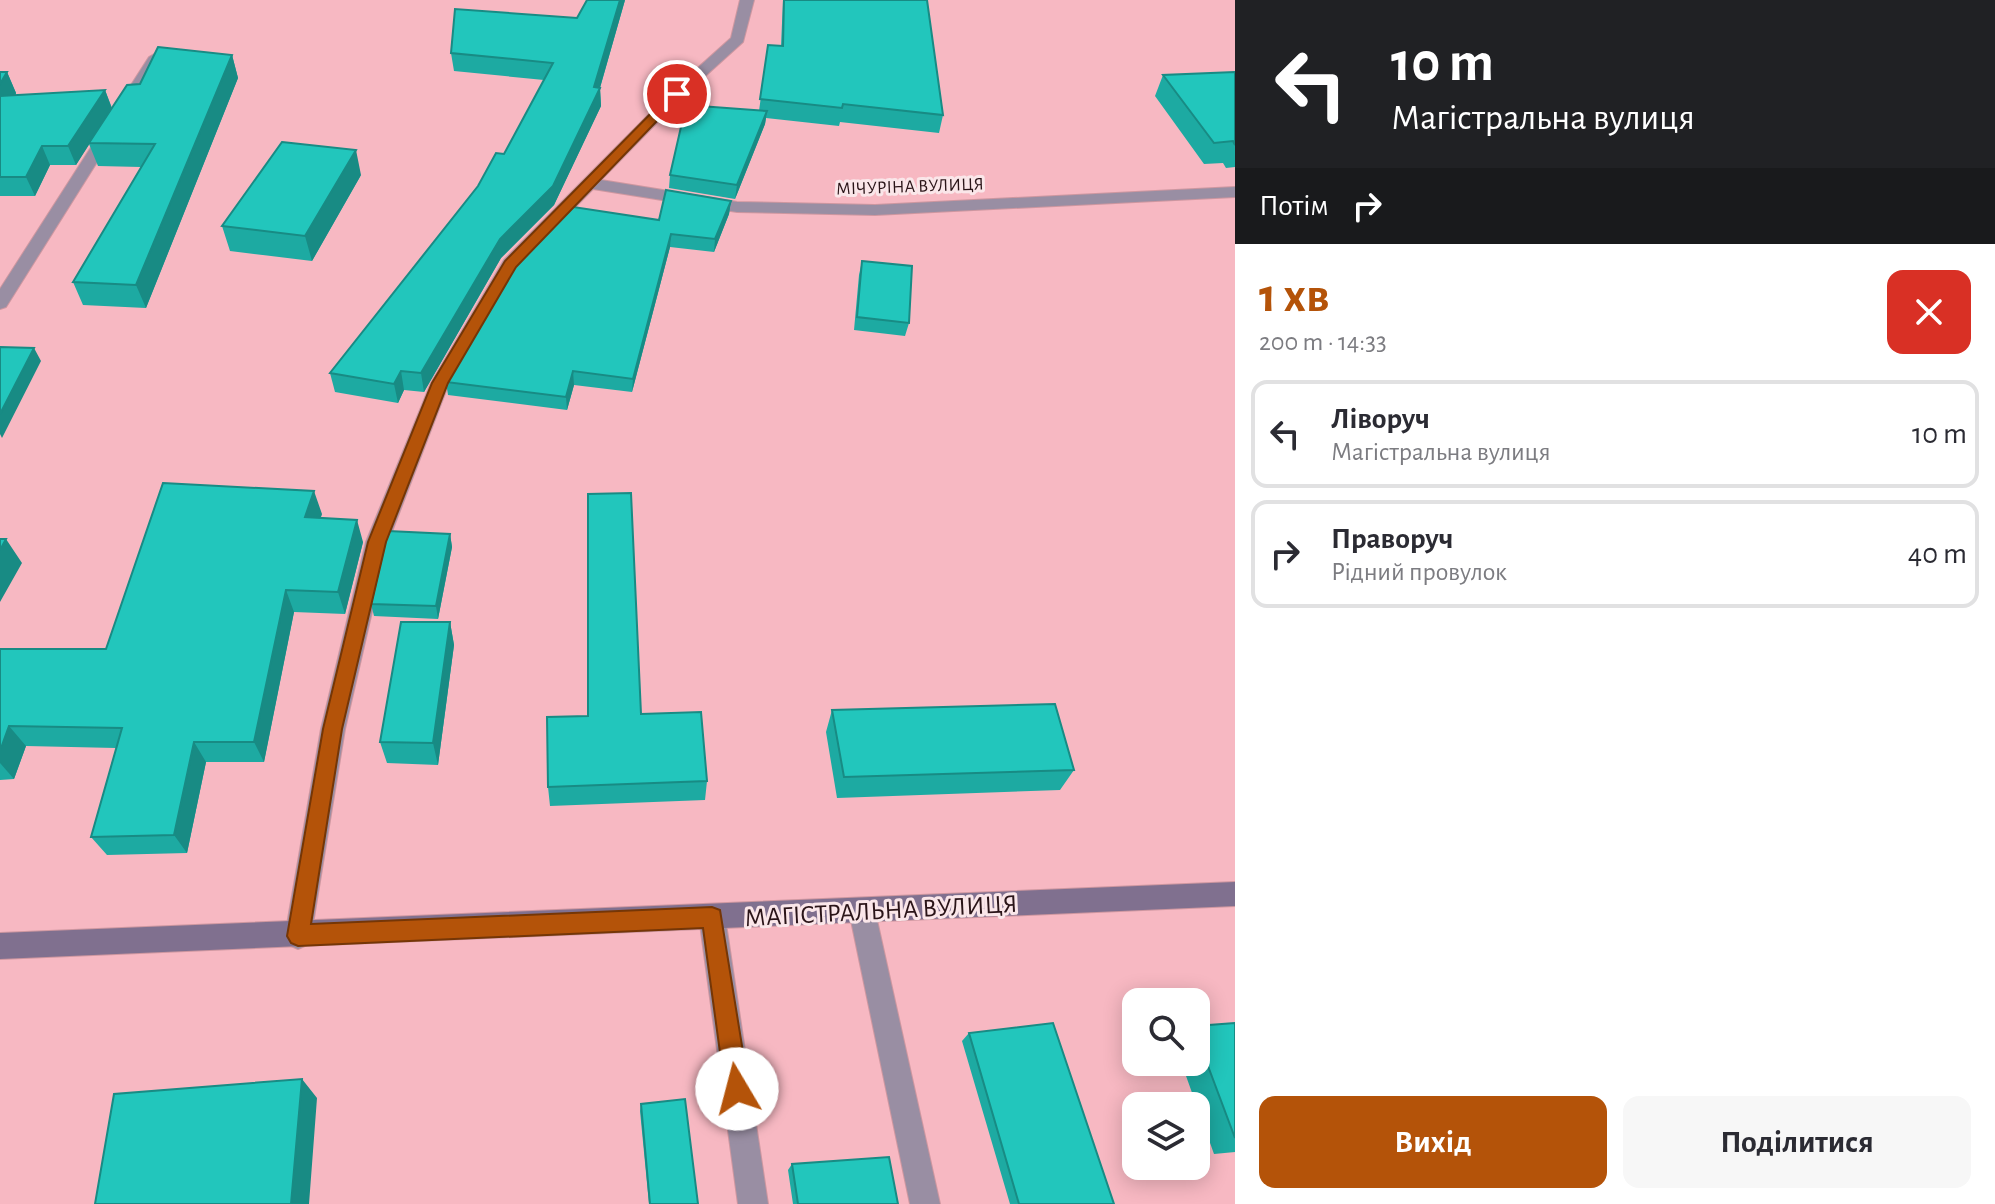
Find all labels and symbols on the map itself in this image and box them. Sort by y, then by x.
pin [643,60,711,128]
street label: МІЧУРІНА ВУЛИЦЯ [836,175,984,199]
street label: МАГІСТРАЛЬНА ВУЛИЦЯ [744,891,1018,931]
position arrow [695,1047,779,1131]

